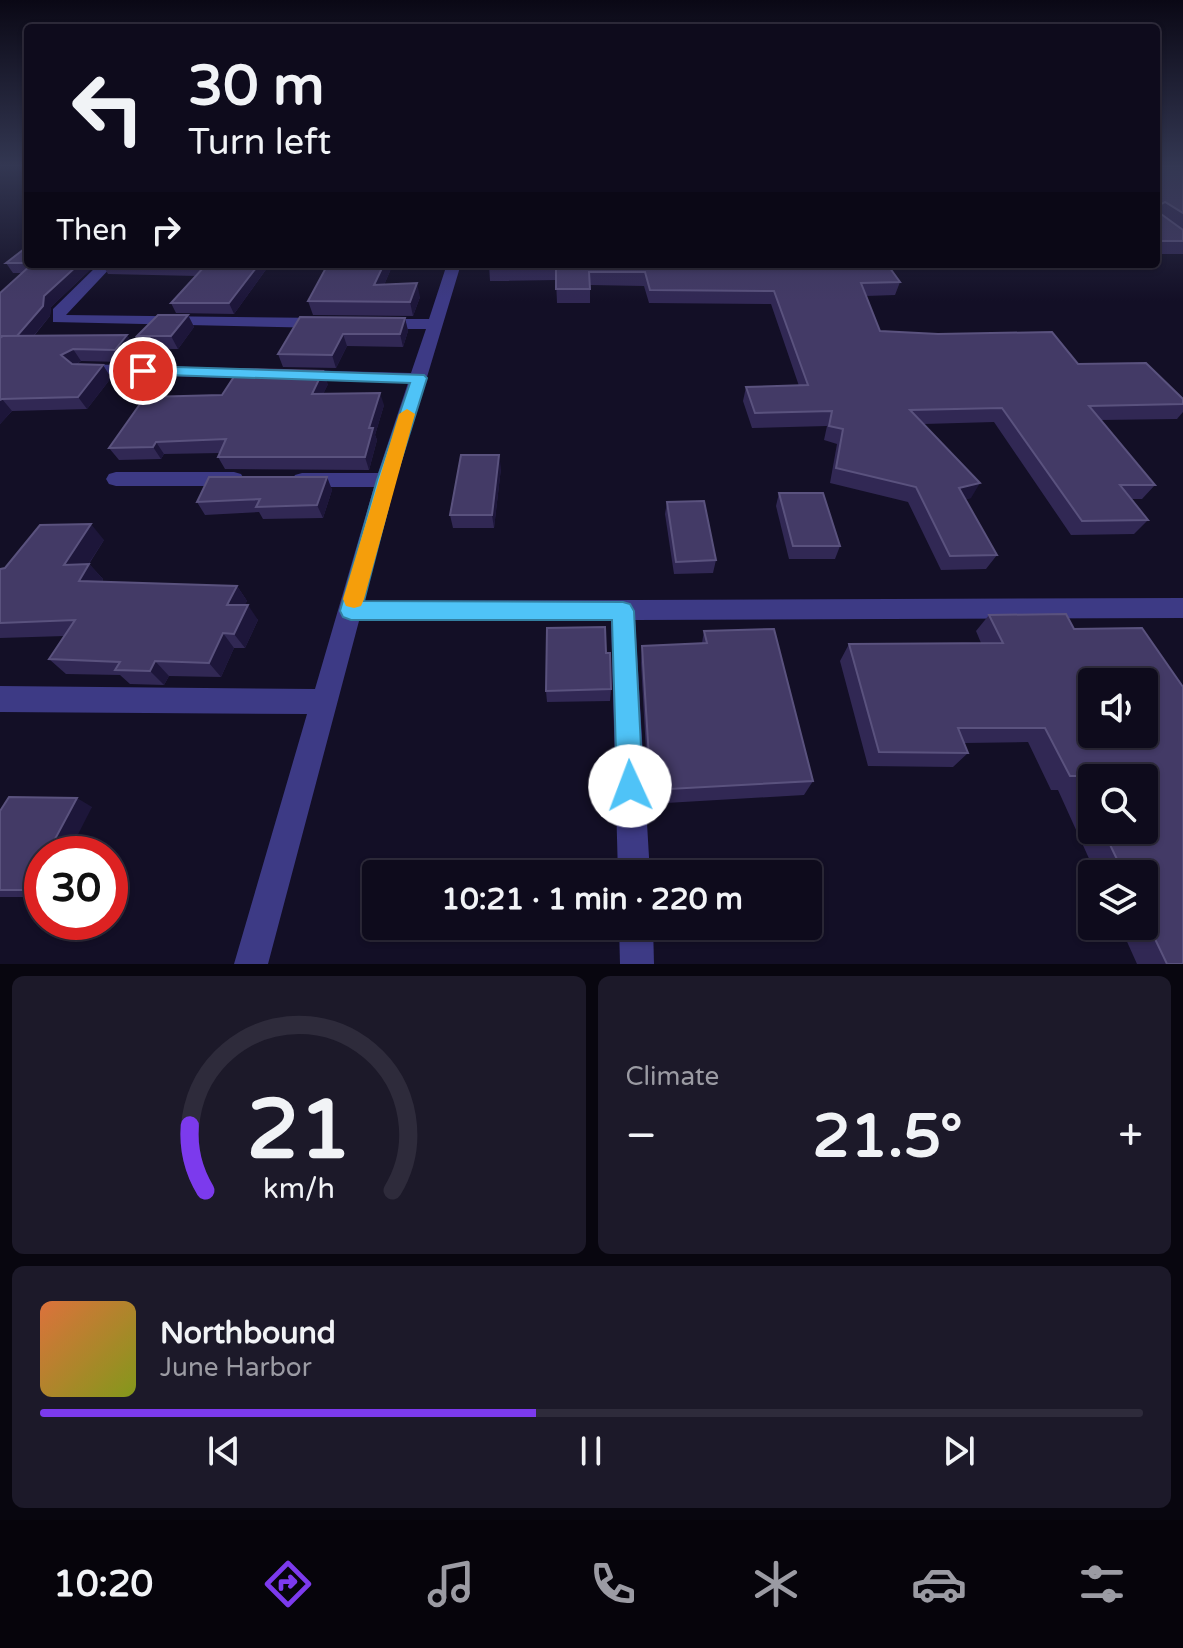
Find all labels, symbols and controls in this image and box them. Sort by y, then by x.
text: 30 m [188,53,324,120]
icon: left [56,56,160,160]
text: Turn left [188,121,331,164]
icon: right [144,208,188,252]
text: Then [56,212,128,249]
pin [109,337,177,405]
icon: arrive [121,349,165,393]
map controls [1078,668,1158,940]
button: sound [1078,668,1158,748]
position arrow [588,744,672,828]
button: search [1078,764,1158,844]
speed limit sign: 30 [24,836,128,940]
button: layers [1078,860,1158,940]
text: 10:21 · 1 min · 220 m [441,881,743,918]
text: Climate [626,1061,719,1092]
text: 21 [247,1081,351,1181]
text: 21.5° [812,1101,963,1173]
text: − [626,1110,657,1163]
text: + [1118,1110,1143,1163]
text: km/h [263,1172,335,1206]
text: Northbound [160,1315,336,1352]
text: June Harbor [160,1352,312,1383]
icon: previous [202,1429,246,1473]
icon: pause [569,1429,613,1473]
icon: next [937,1429,981,1473]
icon: directions [260,1556,316,1612]
icon: music [423,1556,479,1612]
icon: phone [585,1556,641,1612]
icon: climate [748,1556,804,1612]
icon: car [911,1556,967,1612]
icon: filters [1074,1556,1130,1612]
text: 10:20 [53,1563,153,1606]

